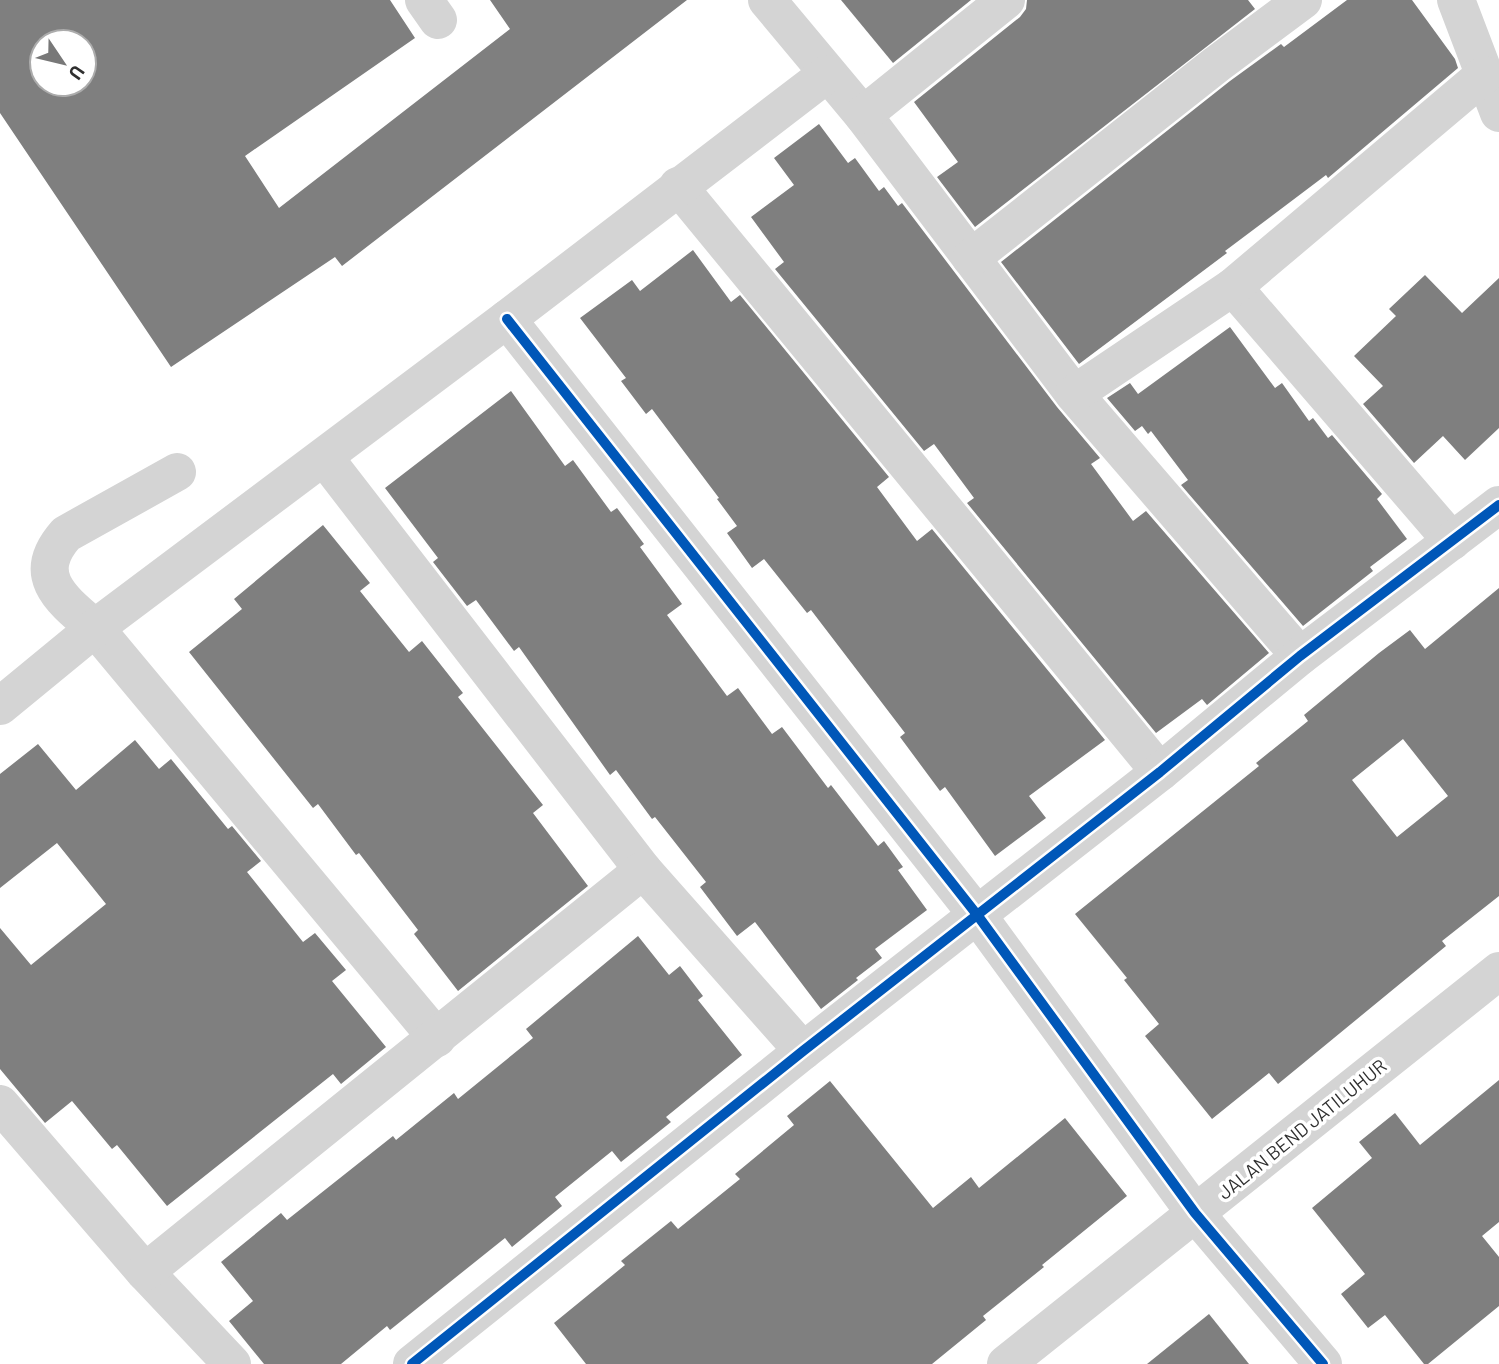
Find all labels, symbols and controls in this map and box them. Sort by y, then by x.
north arrow [28,28,98,98]
text: U [64,62,90,85]
street label: JALAN BEND JATILUHUR [1213,1054,1391,1204]

